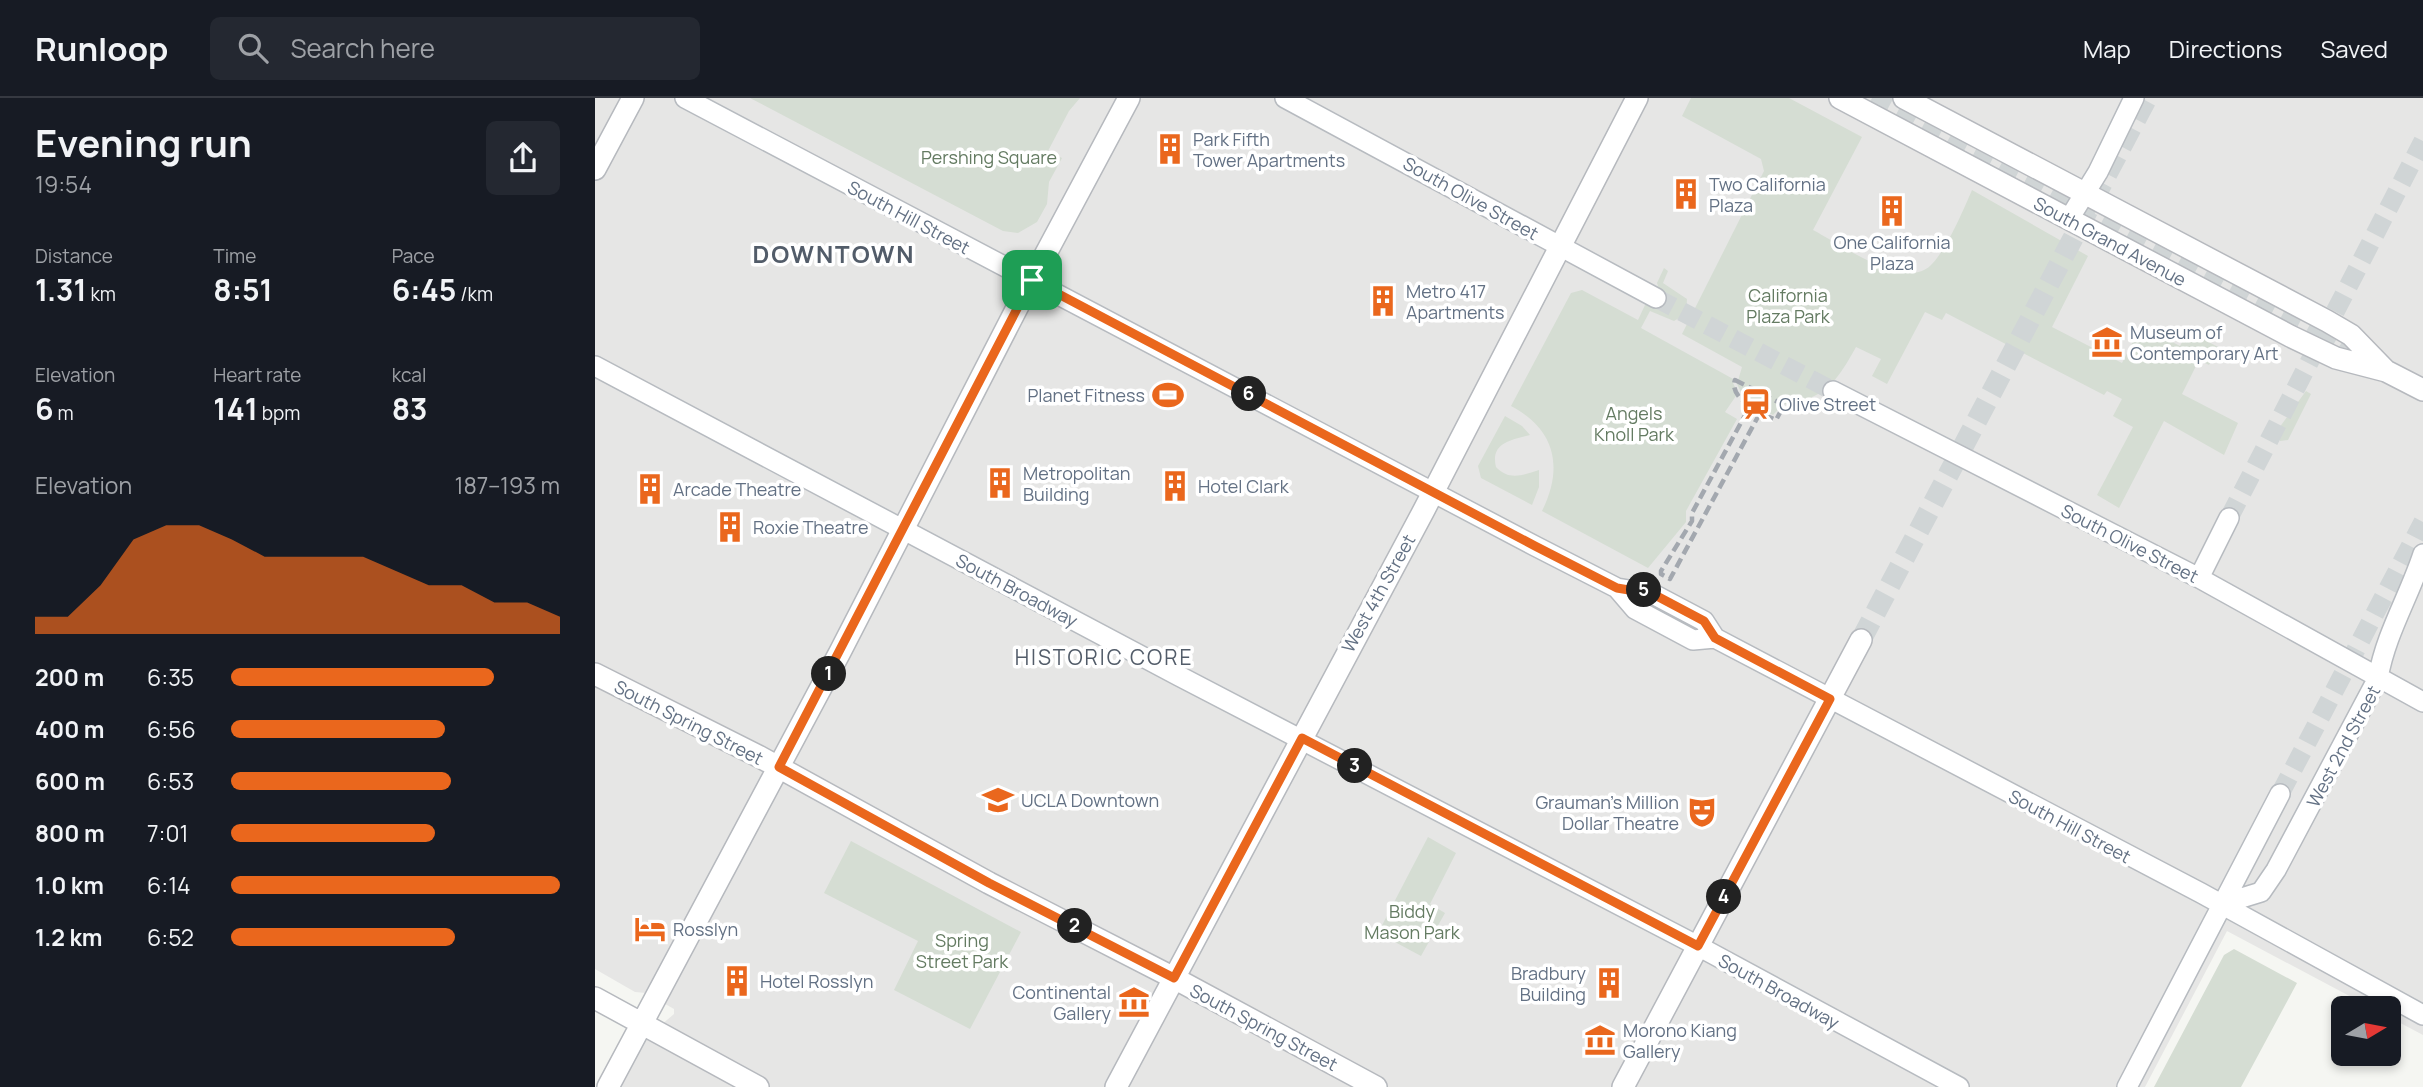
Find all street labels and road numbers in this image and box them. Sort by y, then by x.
street label: South Olive Street [1399,151,1543,245]
street label: South Hill Street [844,175,974,259]
street label: South Grand Avenue [2030,191,2190,291]
street label: South Olive Street [2057,498,2203,588]
street label: West 4th Street [1336,530,1420,656]
street label: South Broadway [952,548,1083,632]
street label: South Spring Street [610,674,768,770]
street label: West 2nd Street [2301,681,2385,811]
street label: South Hill Street [2005,784,2135,868]
street label: South Broadway [1714,948,1844,1034]
street label: South Spring Street [1186,978,1342,1076]

